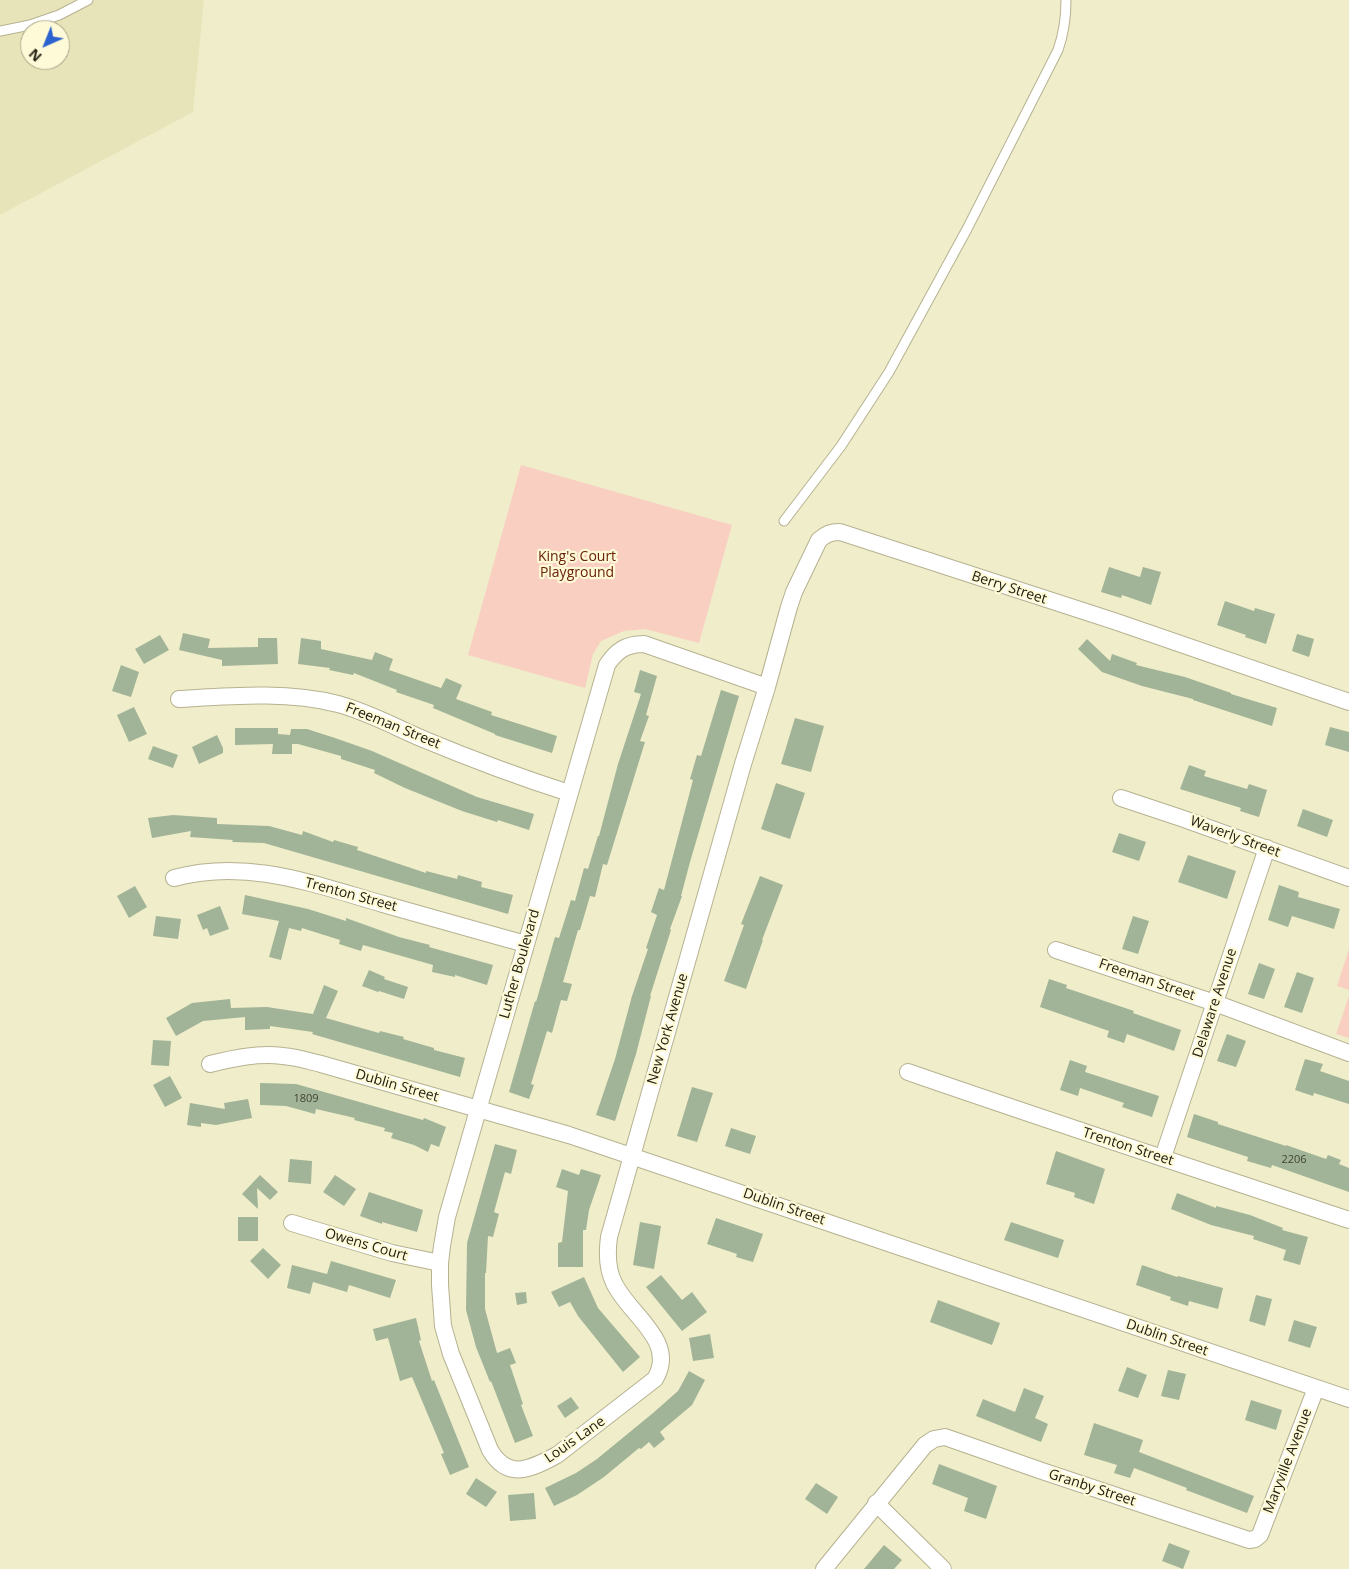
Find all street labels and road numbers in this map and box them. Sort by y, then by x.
street label: Berry Street [969,568,1049,608]
street label: Freeman Street [343,699,443,753]
street label: Waverly Street [1188,813,1282,861]
street label: Trenton Street [303,875,399,915]
street label: Luther Boulevard [496,907,544,1021]
street label: Delaware Avenue [1189,946,1241,1060]
street label: Freeman Street [1097,956,1197,1004]
street label: New York Avenue [644,972,692,1086]
street label: Dublin Street [353,1066,441,1106]
street label: Trenton Street [1080,1124,1176,1170]
street label: Dublin Street [741,1185,827,1229]
street label: Owens Court [323,1225,409,1265]
street label: Dublin Street [1124,1316,1210,1360]
street label: Maryville Avenue [1260,1406,1316,1516]
street label: Louis Lane [542,1413,608,1467]
street label: Granby Street [1046,1466,1138,1510]

